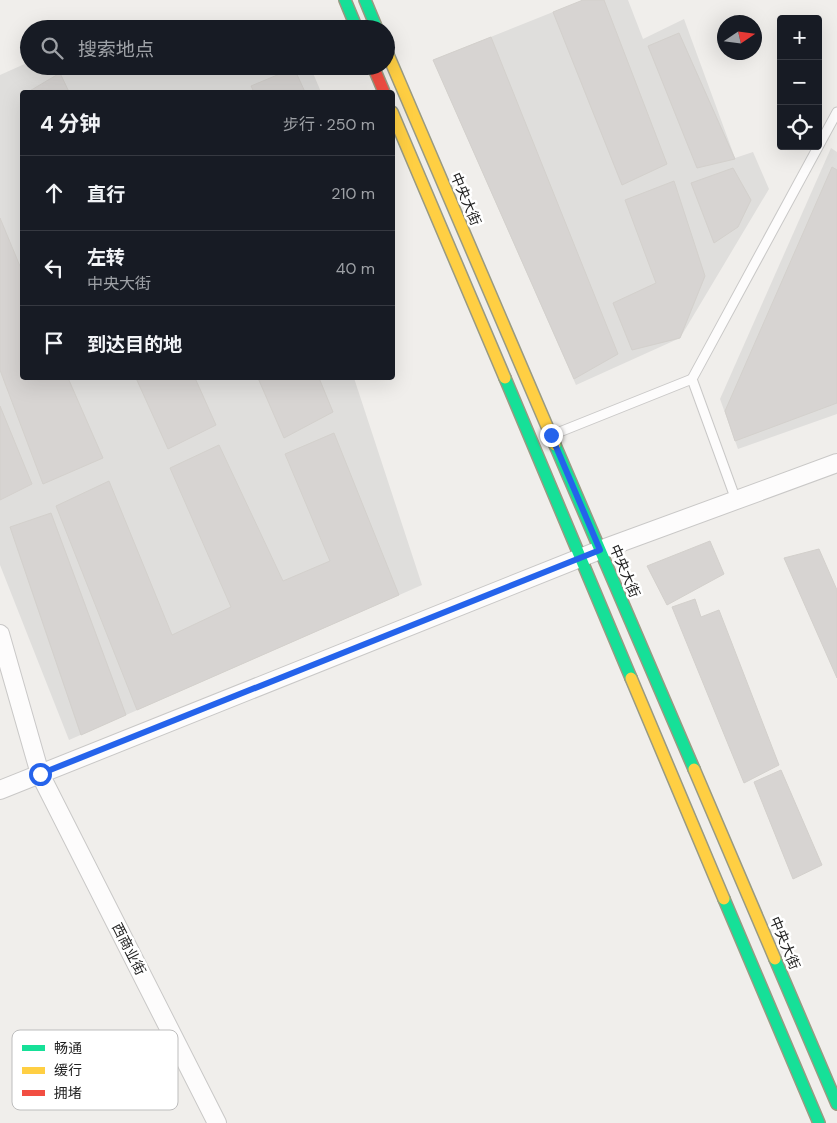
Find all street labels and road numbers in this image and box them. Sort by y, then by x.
street label: 中央大街 [447,170,485,228]
street label: 中央大街 [606,542,644,600]
street label: 中央大街 [766,914,804,972]
street label: 西商业街 [108,920,150,978]

